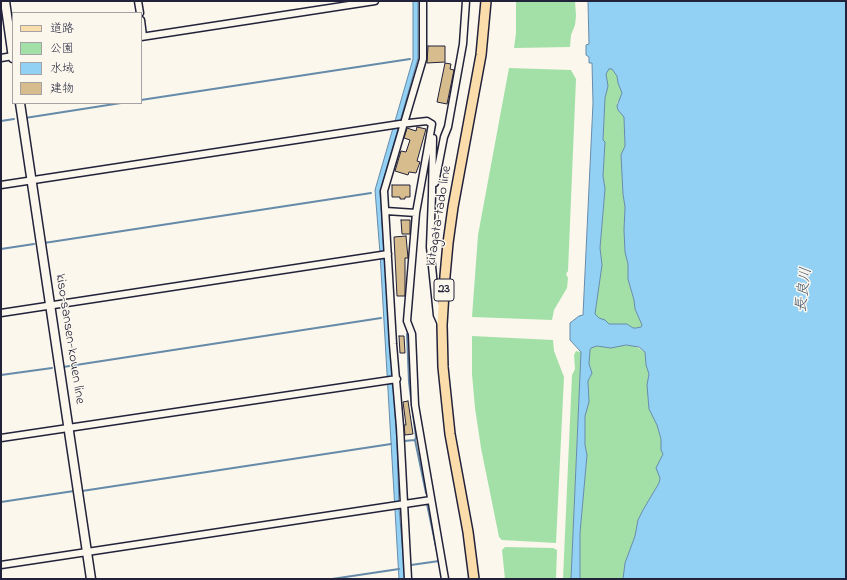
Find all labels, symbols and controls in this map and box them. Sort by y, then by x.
legend [12,12,142,104]
text: 道路 [50,20,74,38]
text: 公園 [50,40,74,58]
text: 水域 [50,60,74,78]
text: 建物 [50,80,74,98]
street label: kitagata-tado line [424,165,456,267]
water label: 長良川 [793,267,817,313]
street label: kiso-sansen-kouen line [50,273,88,405]
road number: 23 [434,279,454,301]

